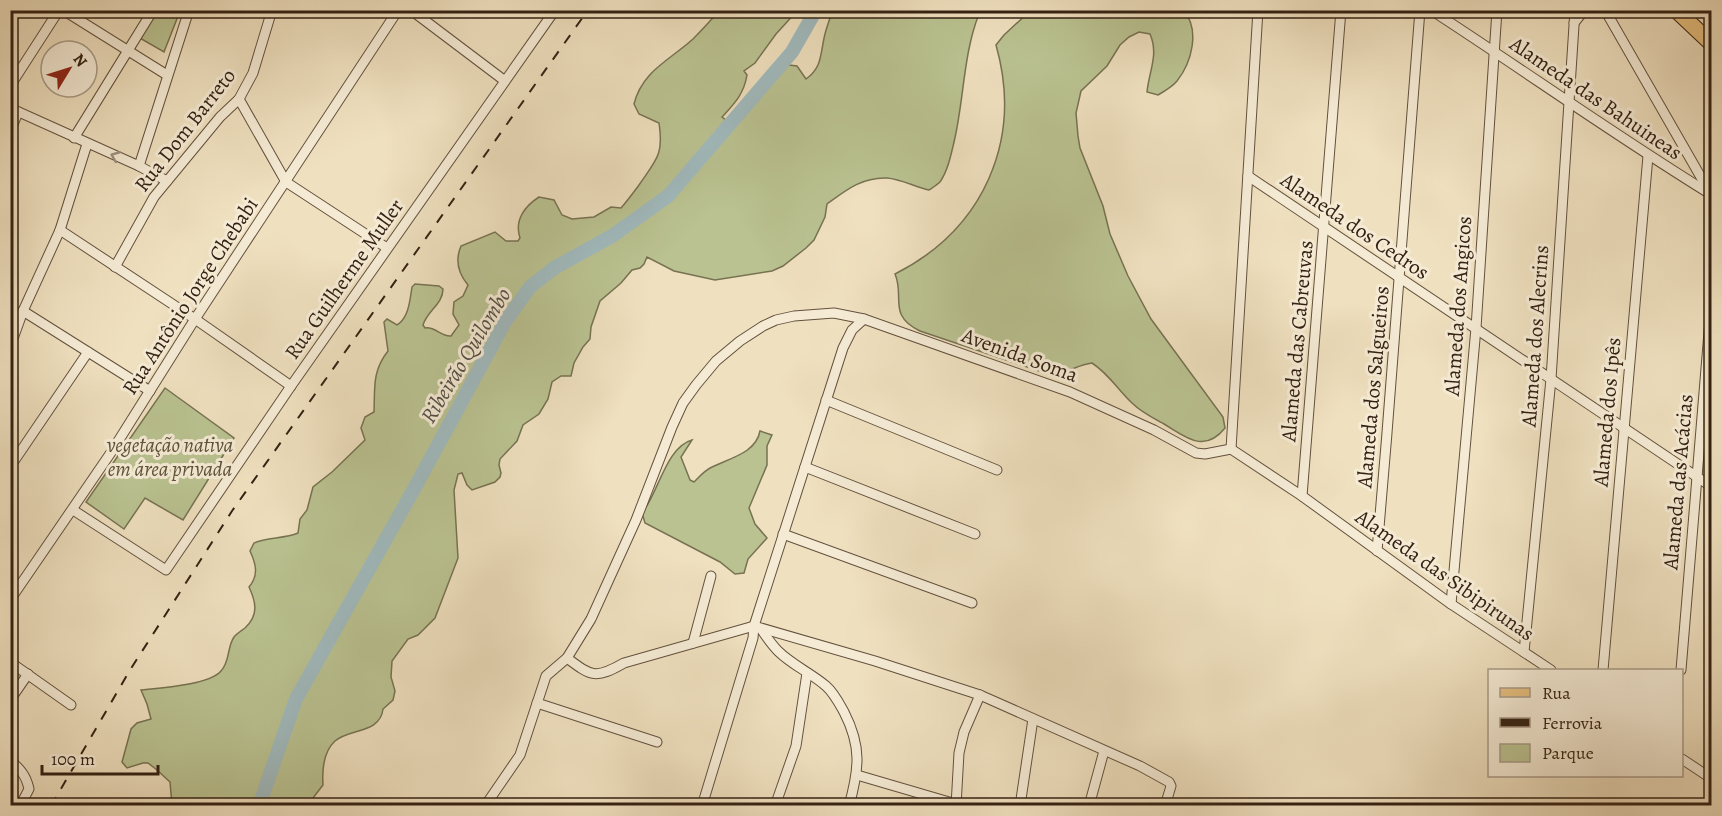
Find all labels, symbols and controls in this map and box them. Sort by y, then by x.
street label: Alameda das Bahuineas [1503,29,1688,166]
north arrow [39,39,99,99]
text: N [68,49,93,72]
street label: Rua Dom Barreto [128,63,242,197]
one-way arrow [110,151,121,163]
street label: Alameda dos Cedros [1274,165,1435,286]
street label: Rua Antônio Jorge Chebabi [116,192,264,400]
street label: Rua Guilherme Muller [278,193,410,365]
street label: Alameda dos Angicos [1438,215,1478,398]
street label: Alameda das Cabreuvas [1274,239,1320,444]
street label: Alameda dos Alecrins [1515,244,1555,429]
water label: Ribeirão Quilombo [414,282,518,429]
street label: Alameda dos Salgueiros [1350,285,1396,490]
street label: Avenida Soma [957,321,1082,389]
street label: Alameda dos Ipês [1586,336,1627,489]
street label: Alameda das Acácias [1656,393,1700,572]
park label: vegetação nativa em área privada [107,431,234,483]
street label: Alameda das Sibipirunas [1349,502,1540,647]
legend [1488,669,1683,777]
text: Rua [1542,681,1571,705]
text: Ferrovia [1542,711,1603,735]
scale bar [42,738,158,776]
text: Parque [1542,741,1594,765]
text: 100 m [51,747,95,771]

